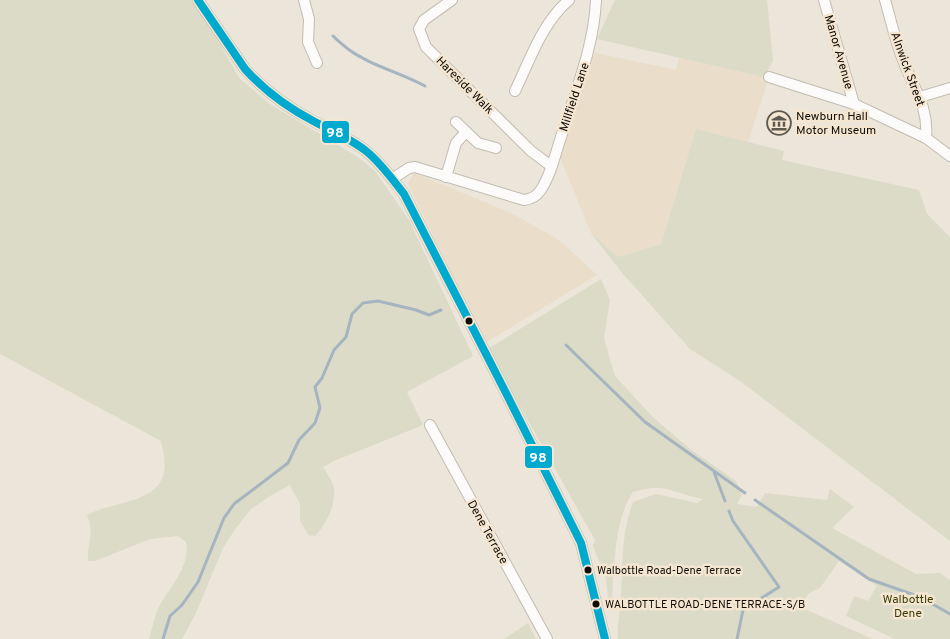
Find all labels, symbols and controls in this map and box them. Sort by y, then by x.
street label: Manor Avenue [820,13,856,91]
street label: Alnwick Street [886,30,928,109]
street label: Hareside Walk [432,53,497,118]
street label: Millfield Lane [556,61,594,134]
place label: Newburn Hall Motor Museum [796,109,876,139]
museum icon: Newburn Hall Motor Museum [766,110,792,136]
line badge: 98 [321,120,350,144]
text: 98 [326,125,344,142]
unlabelled marker [464,316,474,326]
line badge: 98 [524,445,553,469]
text: 98 [529,450,547,467]
street label: Dene Terrace [463,498,511,567]
place label: Walbottle Road-Dene Terrace [597,564,741,578]
marker: Walbottle Road-Dene Terrace [583,565,593,575]
park label: Walbottle Dene [882,592,934,622]
place label: WALBOTTLE ROAD-DENE TERRACE-S/B [605,598,805,612]
marker: WALBOTTLE ROAD-DENE TERRACE-S/B [591,599,601,609]

